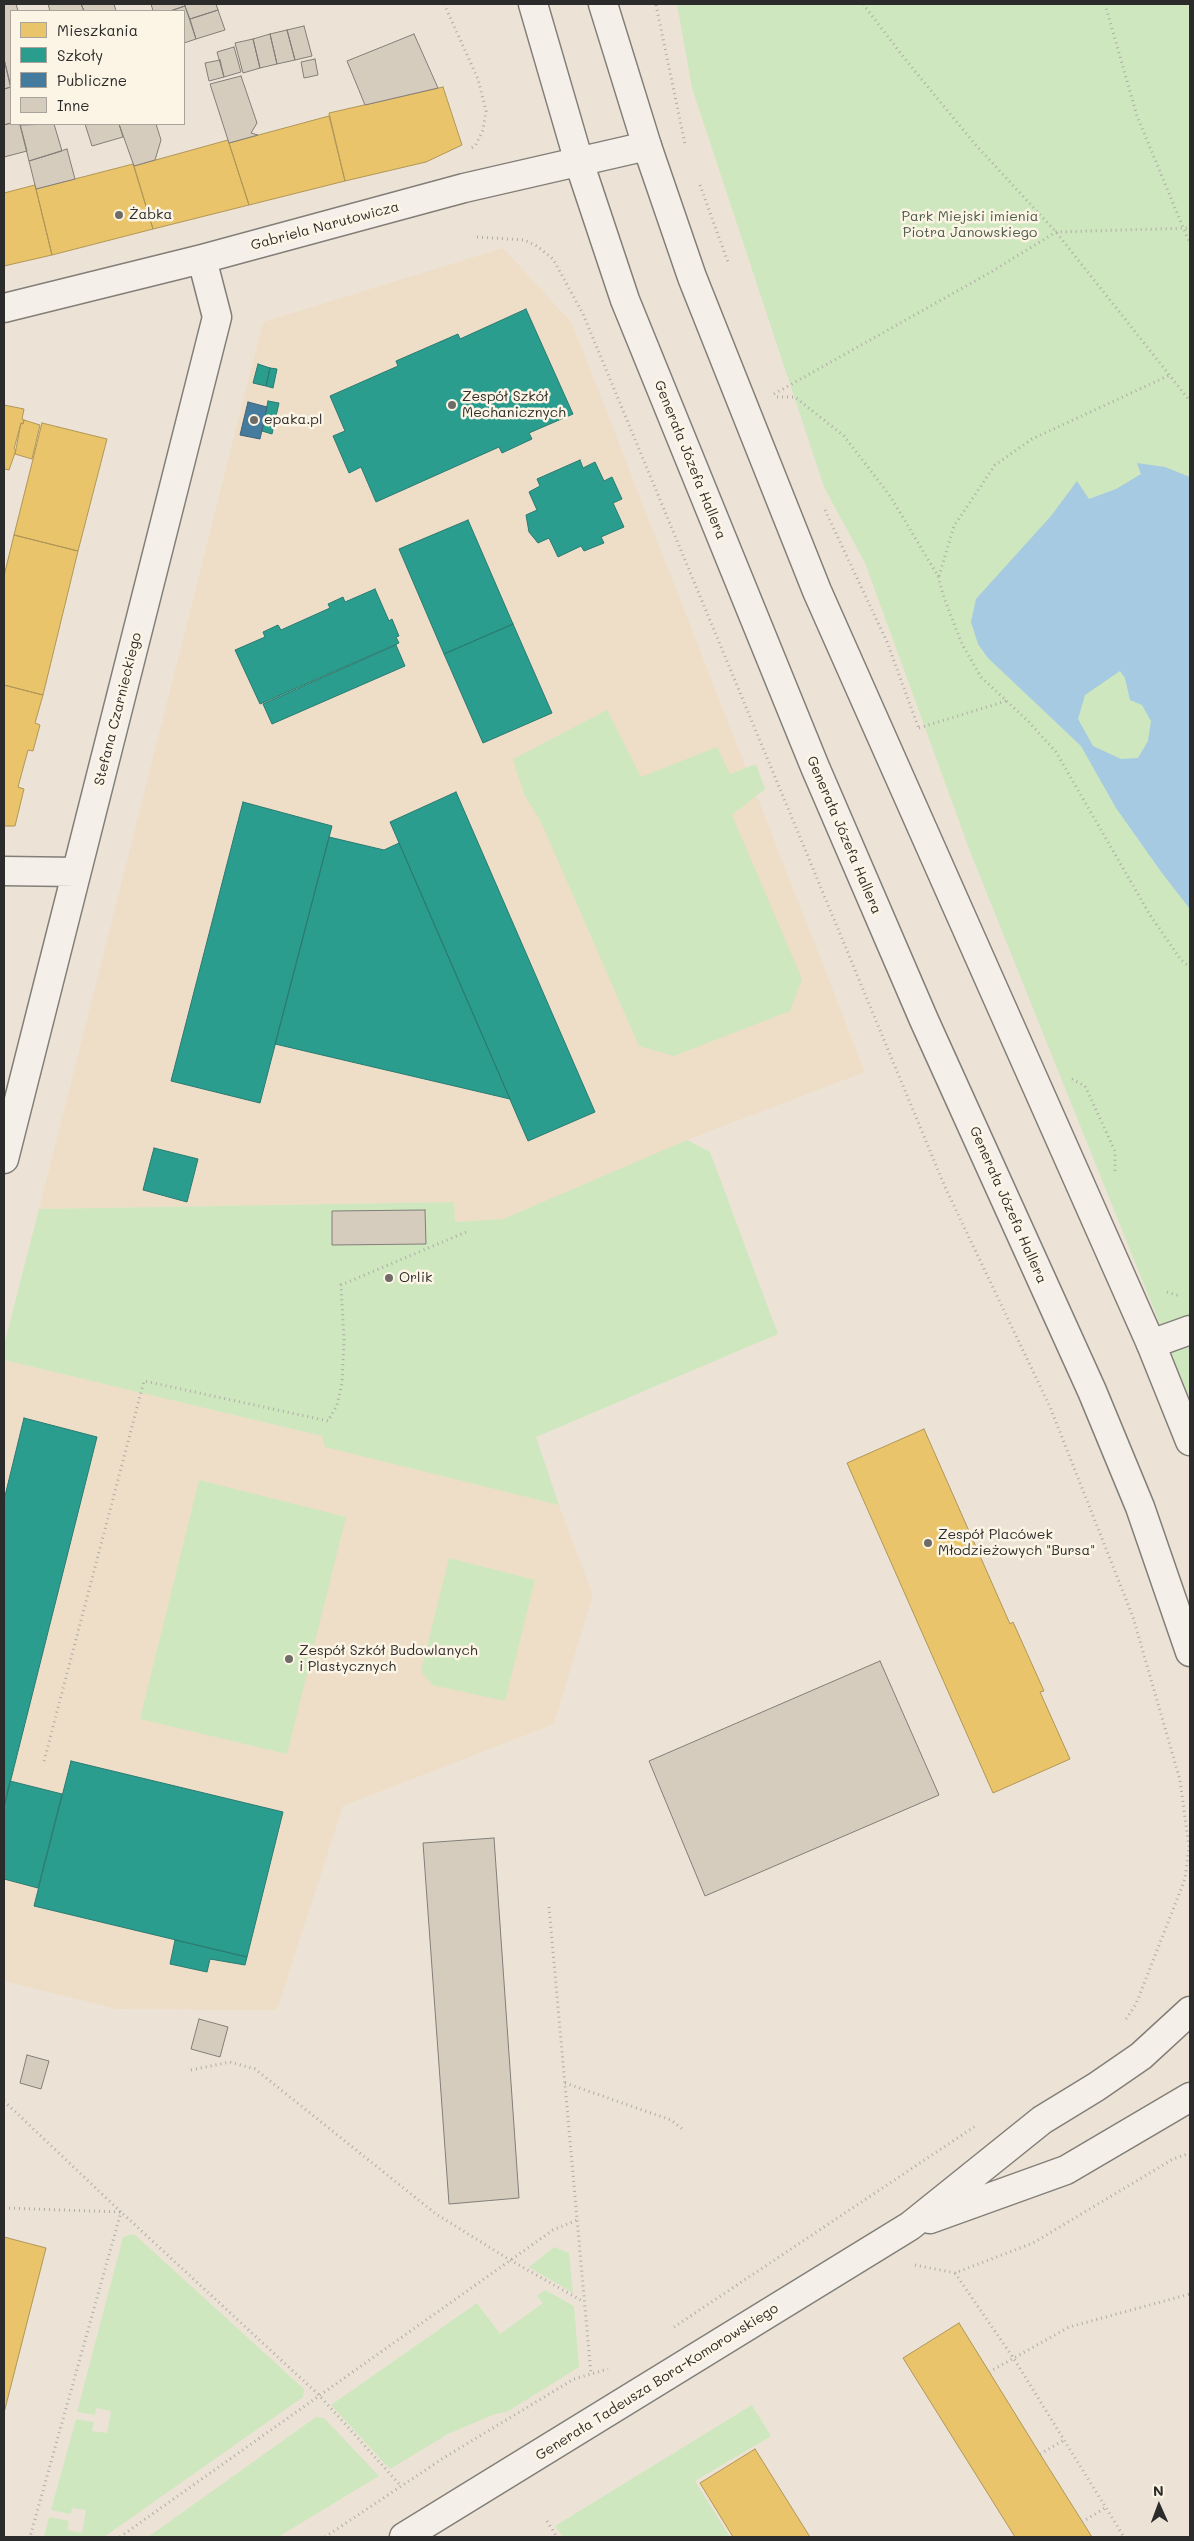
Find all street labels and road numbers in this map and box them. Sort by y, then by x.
street label: Gabriela Narutowicza [249,198,401,254]
street label: Generała Józefa Hallera [650,378,730,542]
street label: Stefana Czarnieckiego [91,631,145,787]
street label: Generała Józefa Hallera [803,753,885,917]
street label: Generała Józefa Hallera [966,1124,1050,1286]
street label: Generała Tadeusza Bora-Komorowskiego [533,2300,781,2464]

